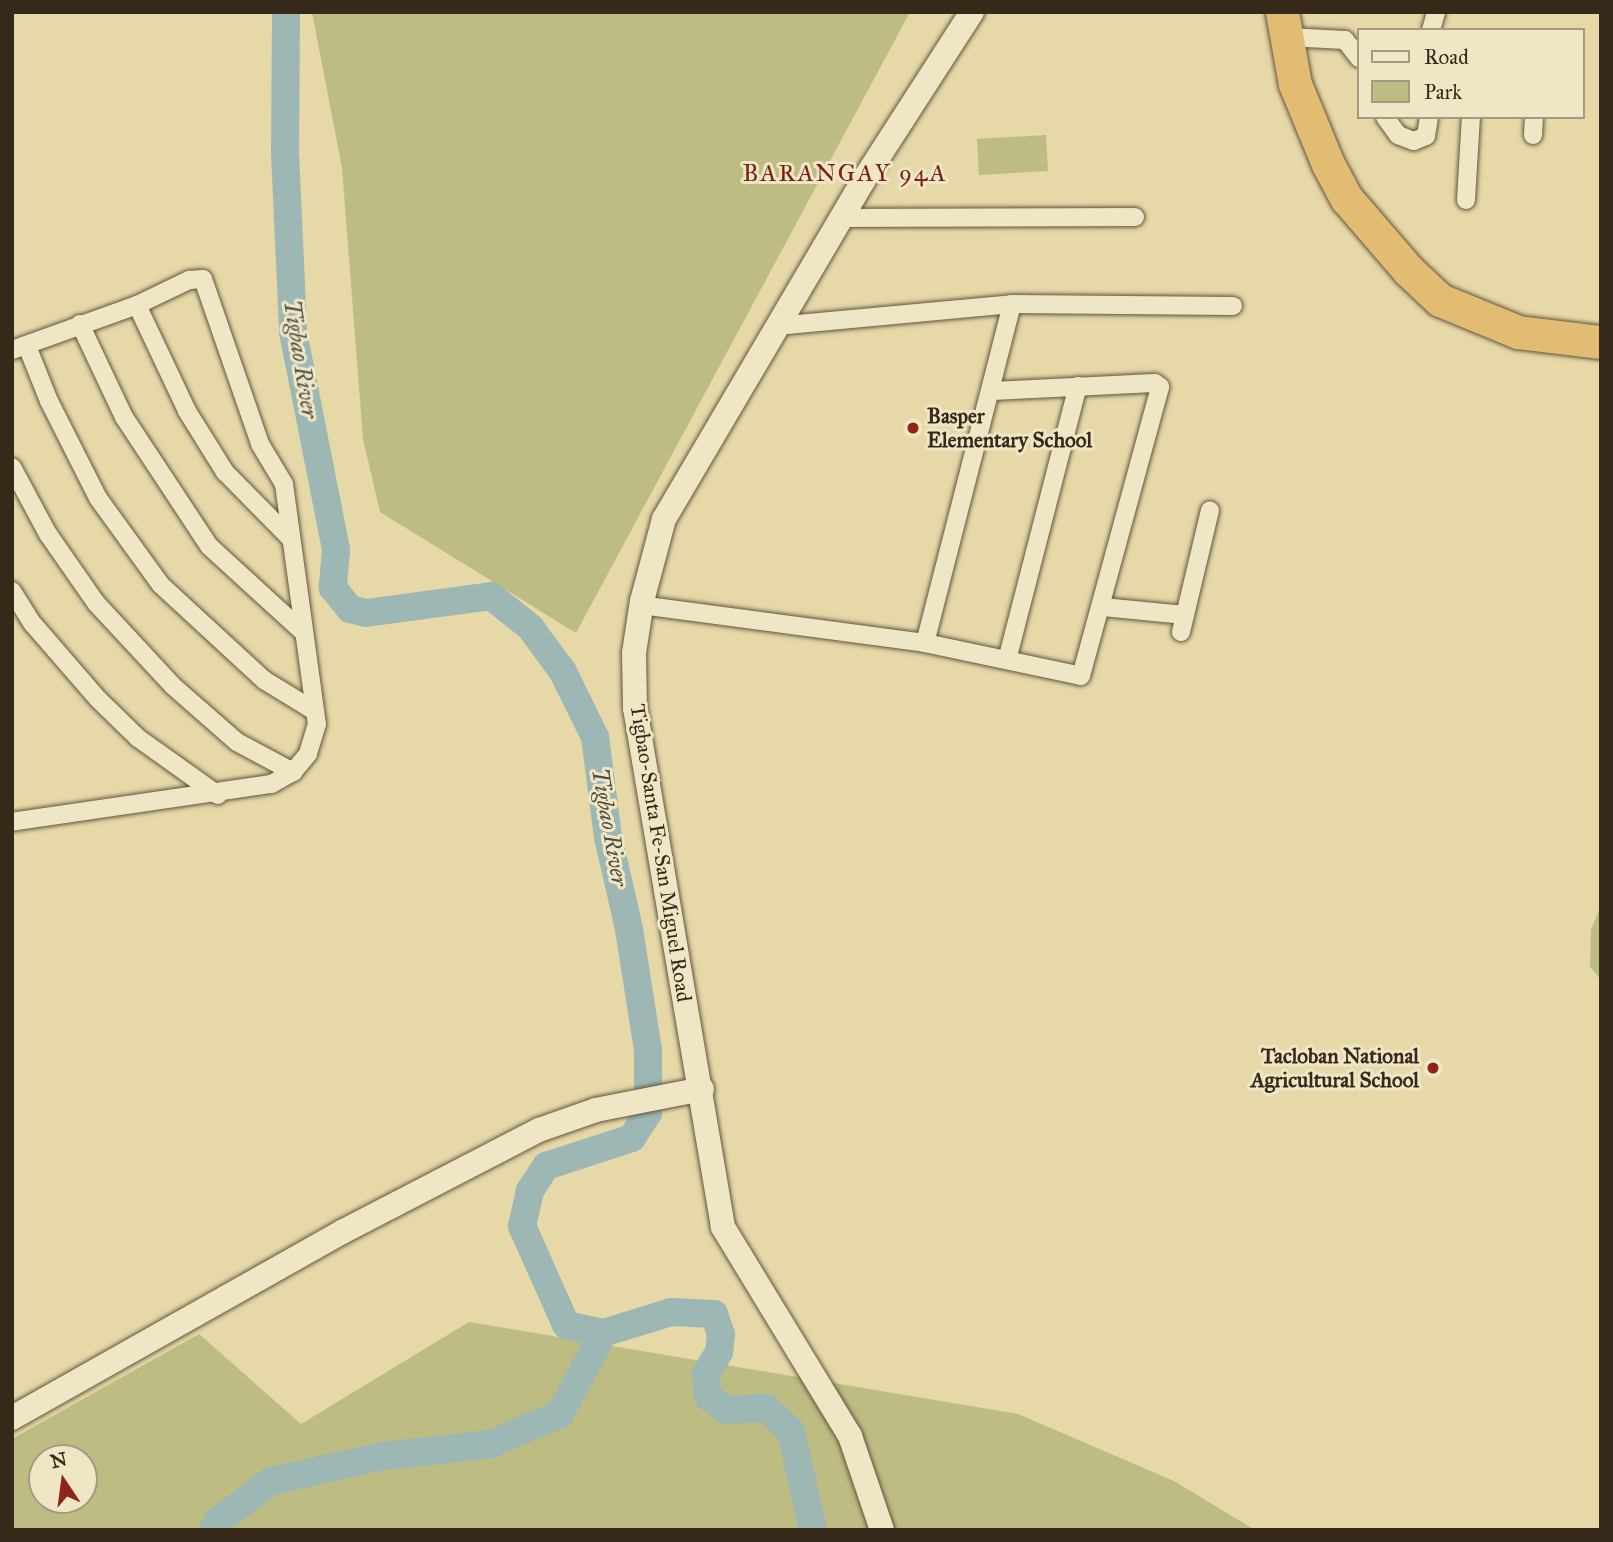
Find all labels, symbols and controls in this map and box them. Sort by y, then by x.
legend [1358,28,1585,119]
text: Road [1424,44,1469,70]
text: Park [1424,79,1462,105]
district label: BARANGAY 94A [744,160,946,188]
water label: Tigbao River [278,298,324,420]
place label: Basper Elementary School [927,403,1092,453]
marker: Basper Elementary School [905,420,921,436]
street label: Tigbao-Santa Fe-San Miguel Road [625,702,697,1004]
water label: Tigbao River [586,766,634,888]
place label: Tacloban National Agricultural School [1251,1043,1419,1093]
marker: Tacloban National Agricultural School [1425,1060,1441,1076]
north arrow [28,1444,98,1514]
text: N [48,1447,69,1473]

